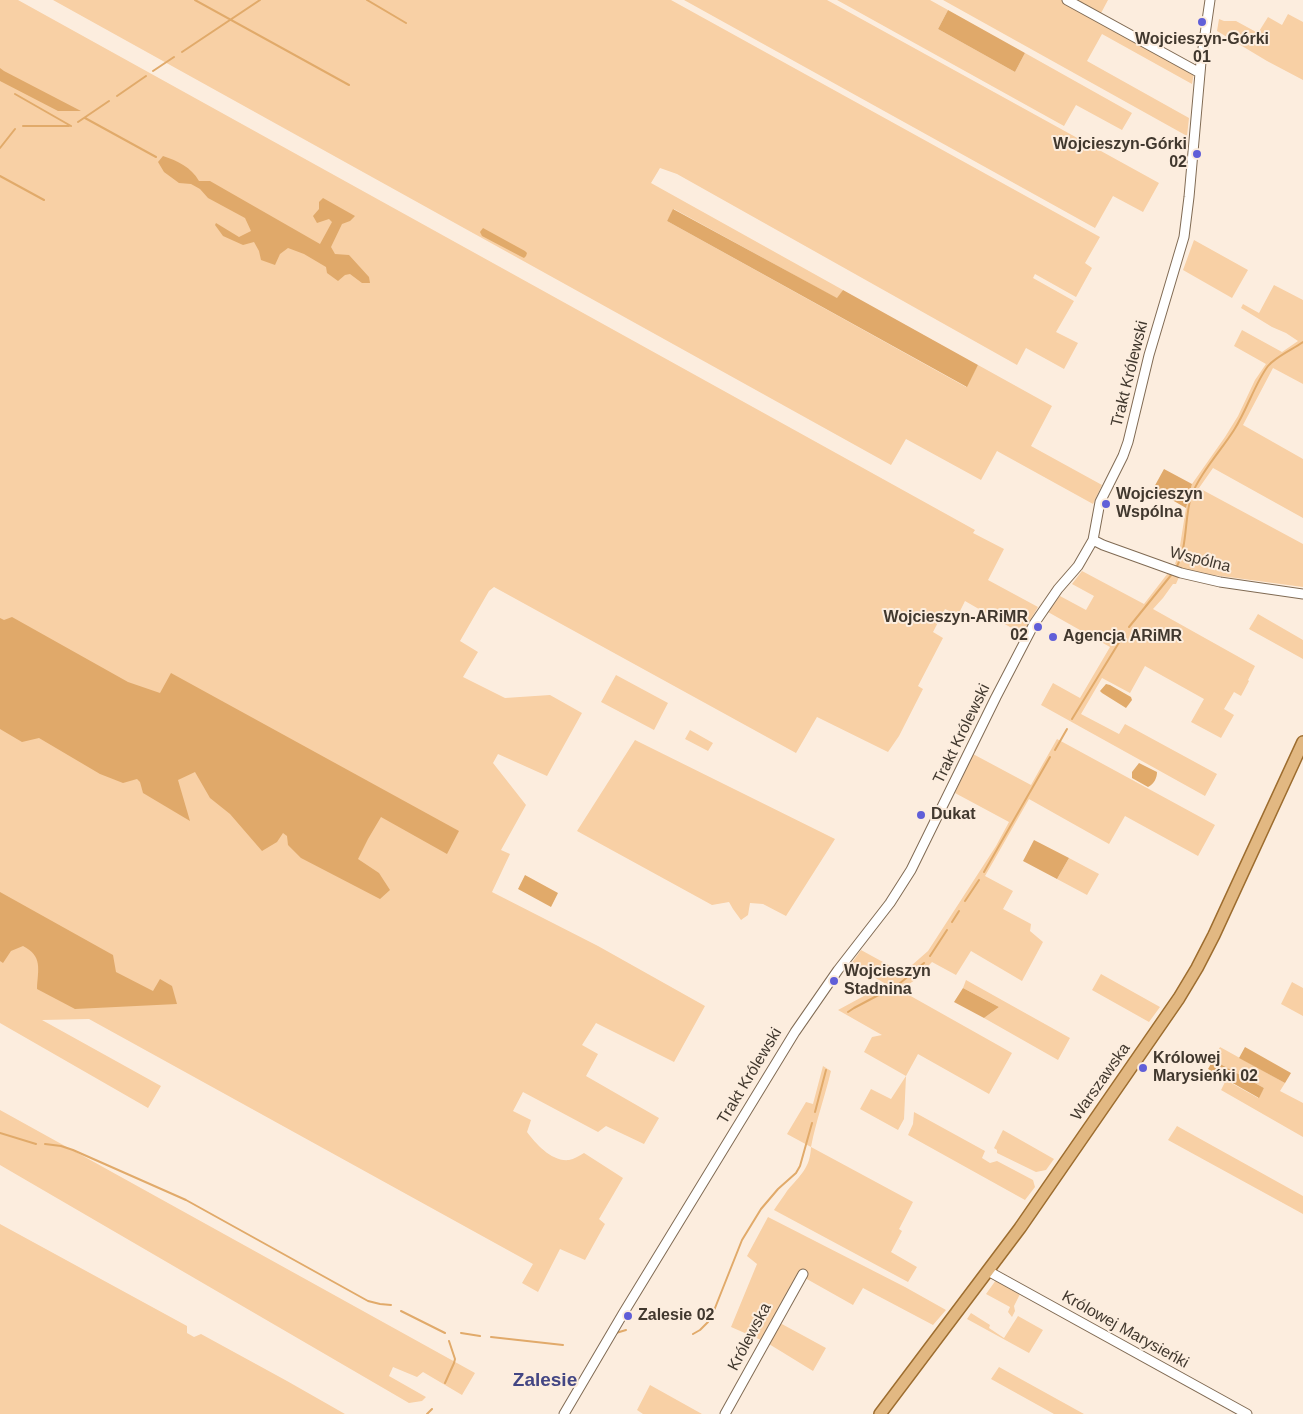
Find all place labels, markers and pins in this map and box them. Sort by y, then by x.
marker: Wojcieszyn-Górki 01 [1196,16,1208,28]
place label: Wojcieszyn-Górki 01 [1135,30,1269,68]
place label: Wojcieszyn-Górki 02 [1053,135,1187,173]
marker: Wojcieszyn-Górki 02 [1191,148,1203,160]
place label: Wojcieszyn Wspólna [1116,485,1203,523]
marker: Wojcieszyn Wspólna [1100,498,1112,510]
place label: Wojcieszyn-ARiMR 02 [883,608,1028,646]
marker: Wojcieszyn-ARiMR 02 [1032,621,1044,633]
place label: Agencja ARiMR [1063,627,1182,647]
marker: Agencja ARiMR [1047,631,1059,643]
place label: Dukat [931,805,975,825]
marker: Dukat [915,809,927,821]
place label: Wojcieszyn Stadnina [844,962,931,1000]
marker: Wojcieszyn Stadnina [828,975,840,987]
place label: Królowej Marysieńki 02 [1153,1049,1258,1087]
marker: Królowej Marysieńki 02 [1137,1062,1149,1074]
place label: Zalesie 02 [638,1306,714,1326]
marker: Zalesie 02 [622,1310,634,1322]

